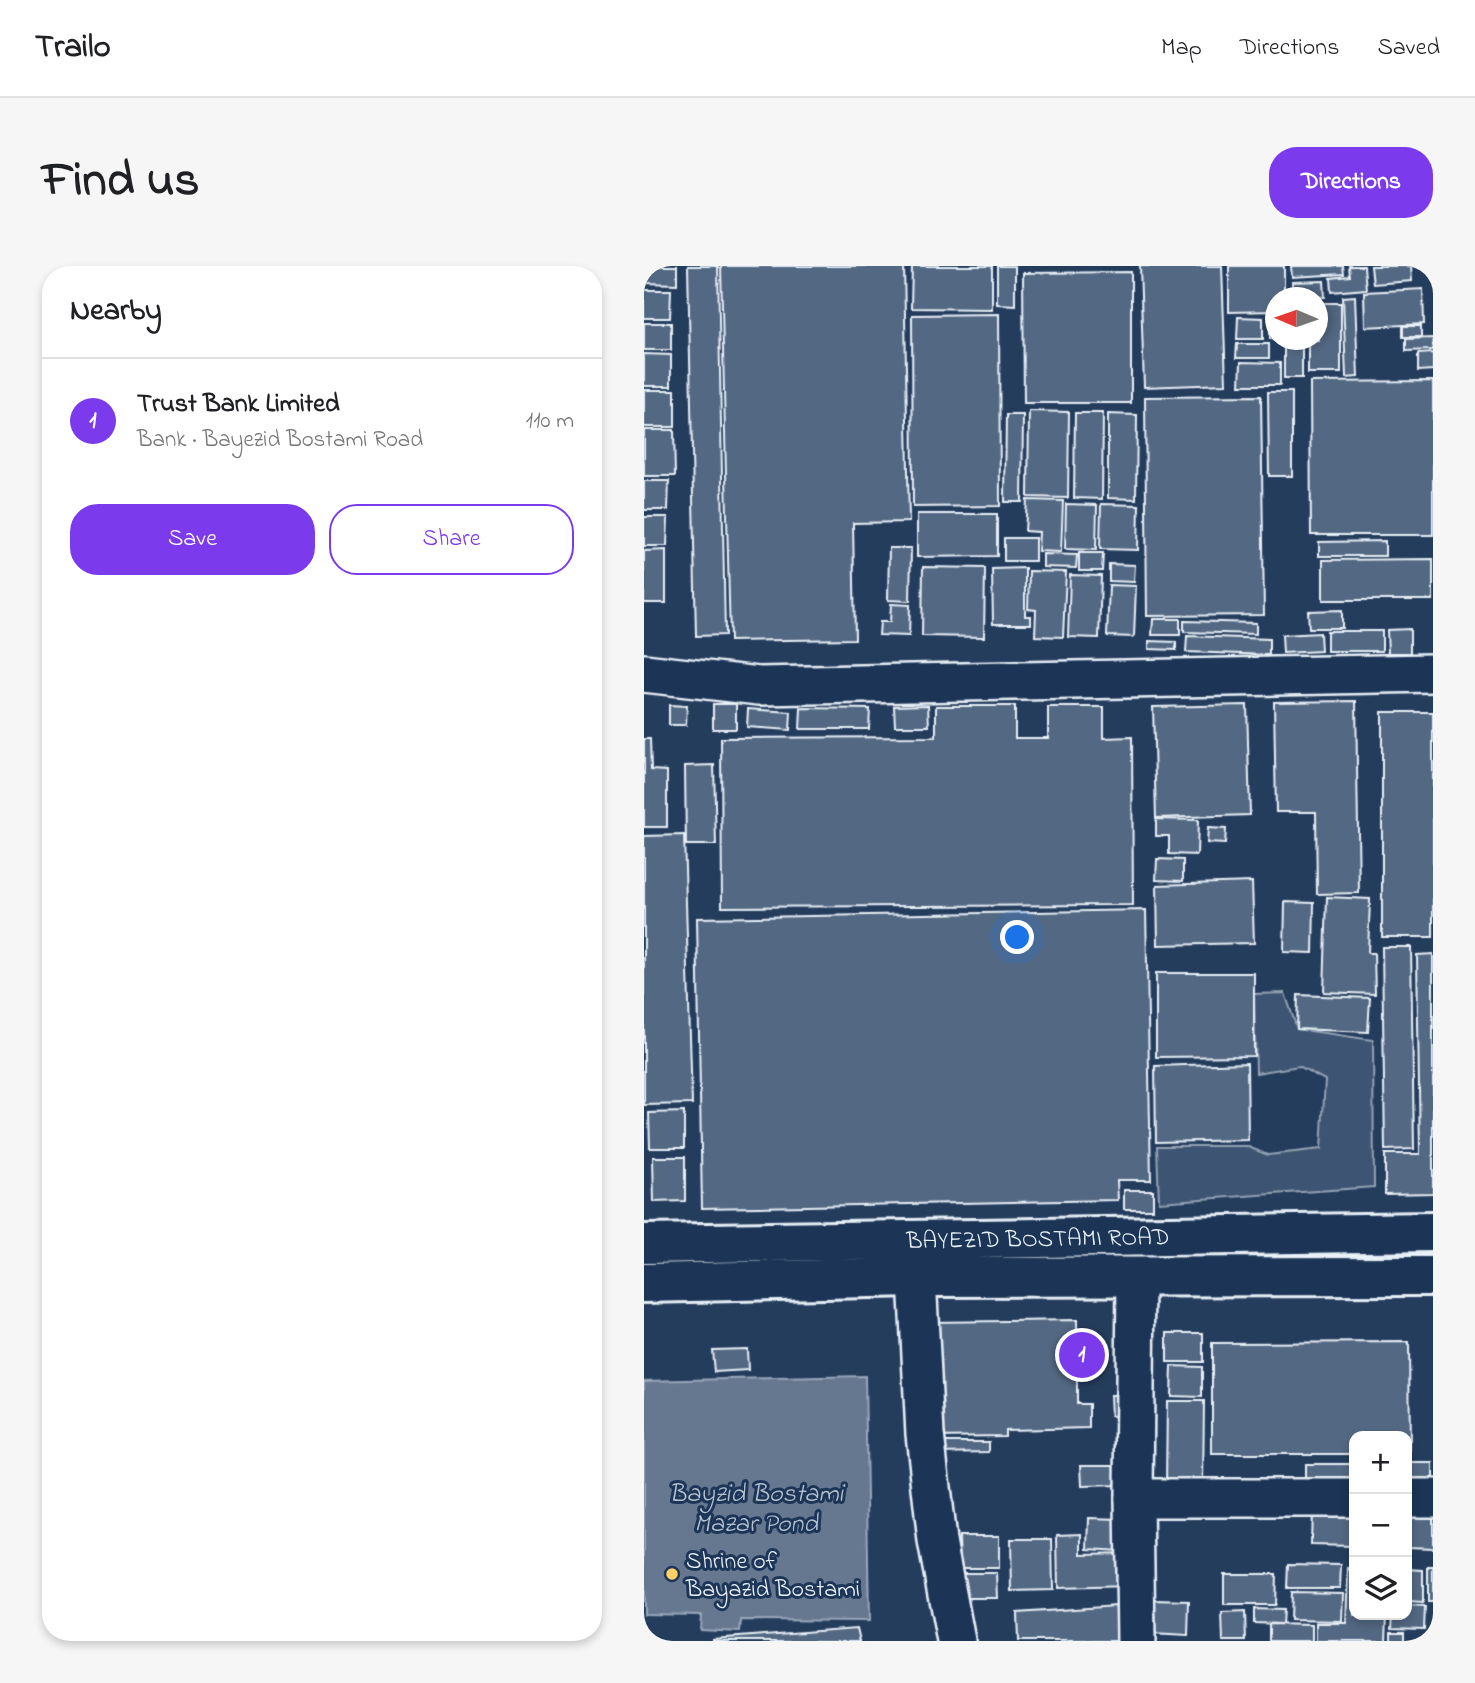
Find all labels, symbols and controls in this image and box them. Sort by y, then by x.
text: Trailo [35,24,111,72]
text: Map [1161,31,1202,66]
text: Directions [1240,31,1339,66]
text: Saved [1377,31,1440,66]
text: Find us [42,146,199,218]
button: Directions [1269,147,1433,218]
north arrow [1265,287,1328,350]
text: Nearby [70,290,162,334]
text: Trust Bank Limited [137,386,340,424]
text: 1 [89,405,97,438]
text: 110 m [526,405,574,438]
text: Bank · Bayezid Bostami Road [137,424,423,457]
button: Save [70,504,315,575]
button: Share [329,504,574,575]
your location [1000,920,1034,954]
street label: BAYEZID BOSTAMI ROAD [905,1221,1170,1260]
pin: 1 [1059,1329,1105,1381]
map controls [1349,1431,1412,1620]
button: + [1349,1431,1412,1494]
water label: Bayzid Bostami Mazar Pond [669,1476,846,1544]
button: − [1349,1494,1412,1557]
place label: Shrine of Bayazid Bostami [685,1545,860,1609]
button: layers [1349,1557,1412,1620]
marker: Shrine of Bayazid Bostami [664,1566,680,1582]

